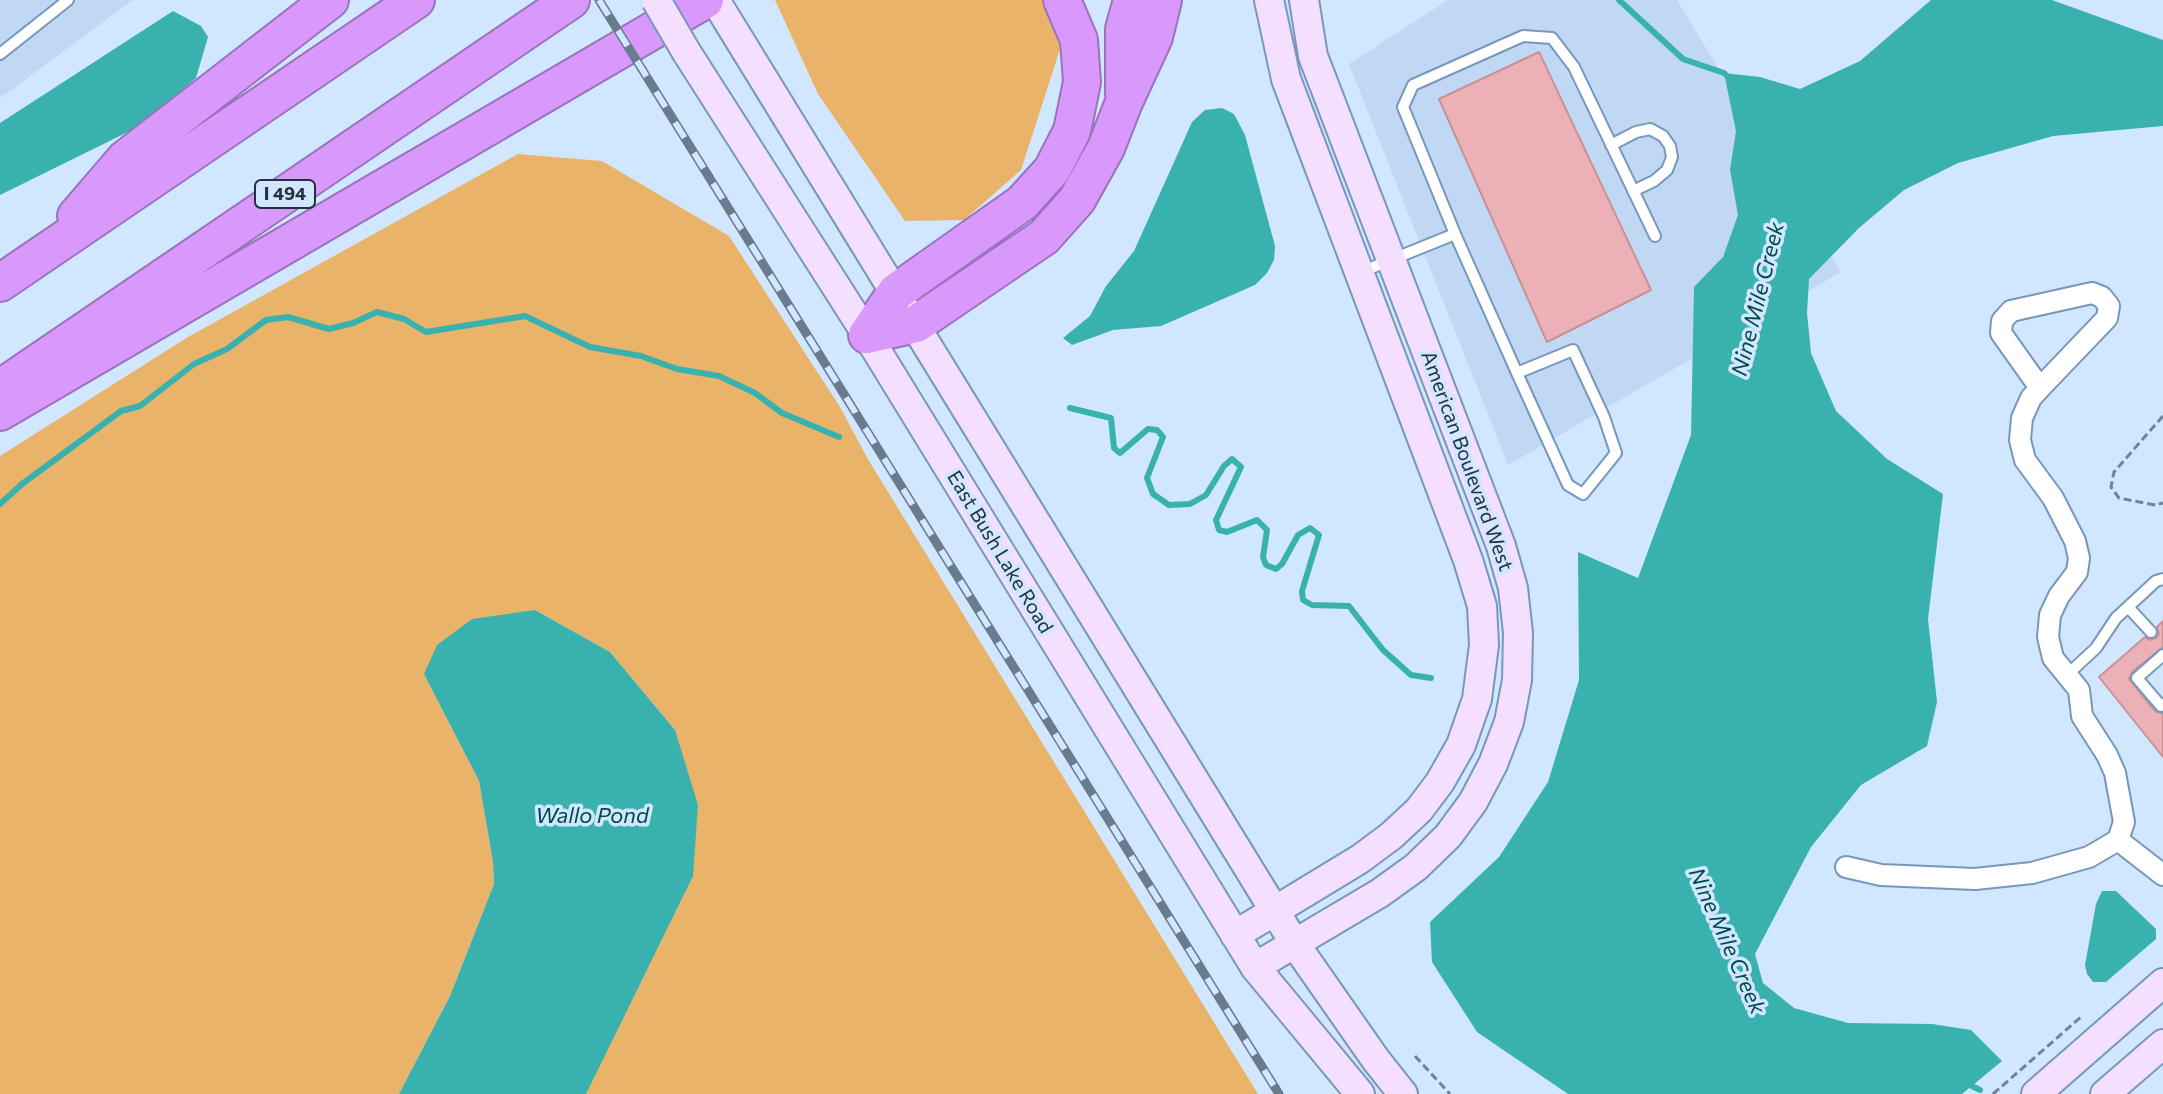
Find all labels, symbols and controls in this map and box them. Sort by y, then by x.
road number: I 494 [255,180,315,208]
water label: Nine Mile Creek [1726,219,1790,379]
street label: American Boulevard West [1416,348,1518,574]
street label: East Bush Lake Road [942,466,1058,638]
water label: Wallo Pond [535,803,649,829]
water label: Nine Mile Creek [1683,864,1771,1018]

